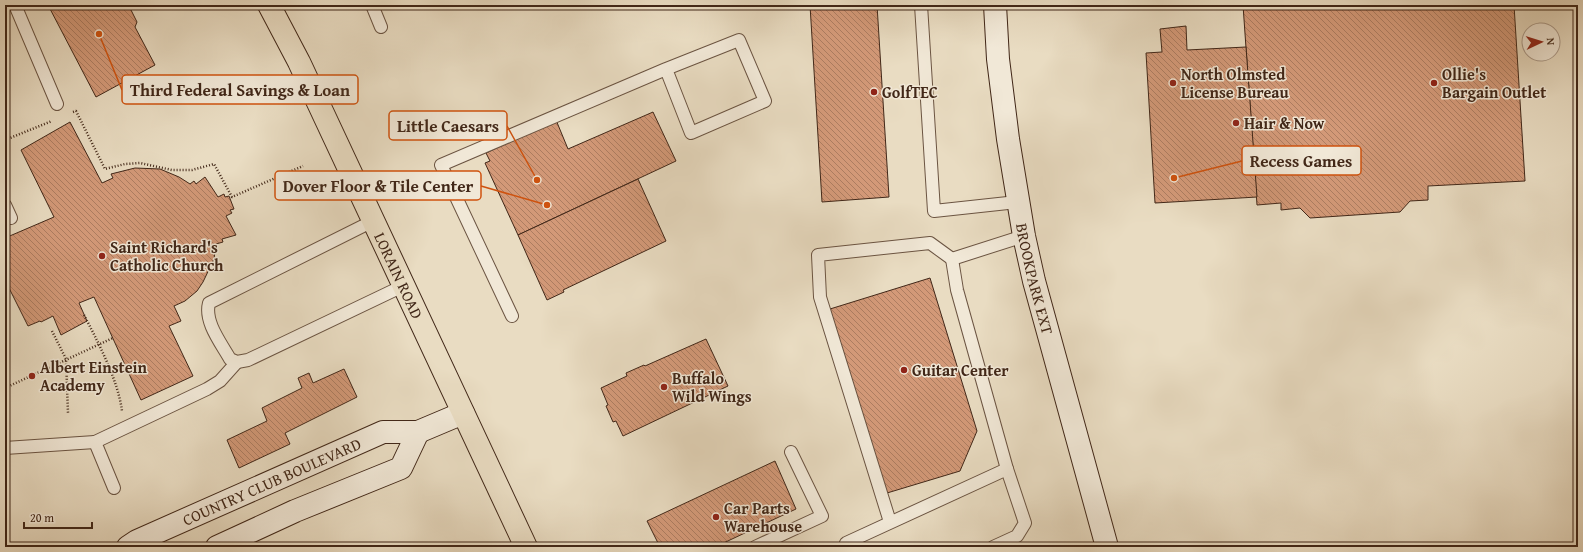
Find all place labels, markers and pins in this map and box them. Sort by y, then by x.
place label: North Olmsted License Bureau [1181,62,1289,104]
place label: Ollie's Bargain Outlet [1442,62,1546,104]
callout: Third Federal Savings & Loan [122,75,358,104]
marker: North Olmsted License Bureau [1168,78,1178,88]
marker: Ollie's Bargain Outlet [1429,78,1439,88]
place label: GolfTEC [882,80,938,104]
marker: GolfTEC [869,87,879,97]
callout: Little Caesars [389,111,507,140]
place label: Hair & Now [1244,111,1325,135]
marker: Hair & Now [1231,118,1241,128]
callout: Recess Games [1242,146,1361,175]
callout: Dover Floor & Tile Center [275,171,481,200]
place label: Saint Richard's Catholic Church [110,235,224,277]
marker: Saint Richard's Catholic Church [97,251,107,261]
place label: Albert Einstein Academy [40,355,147,397]
place label: Guitar Center [912,358,1009,382]
marker: Guitar Center [899,365,909,375]
place label: Buffalo Wild Wings [672,366,752,408]
marker: Albert Einstein Academy [27,371,37,381]
marker: Buffalo Wild Wings [659,382,669,392]
place label: Car Parts Warehouse [724,496,802,538]
marker: Car Parts Warehouse [711,512,721,522]

